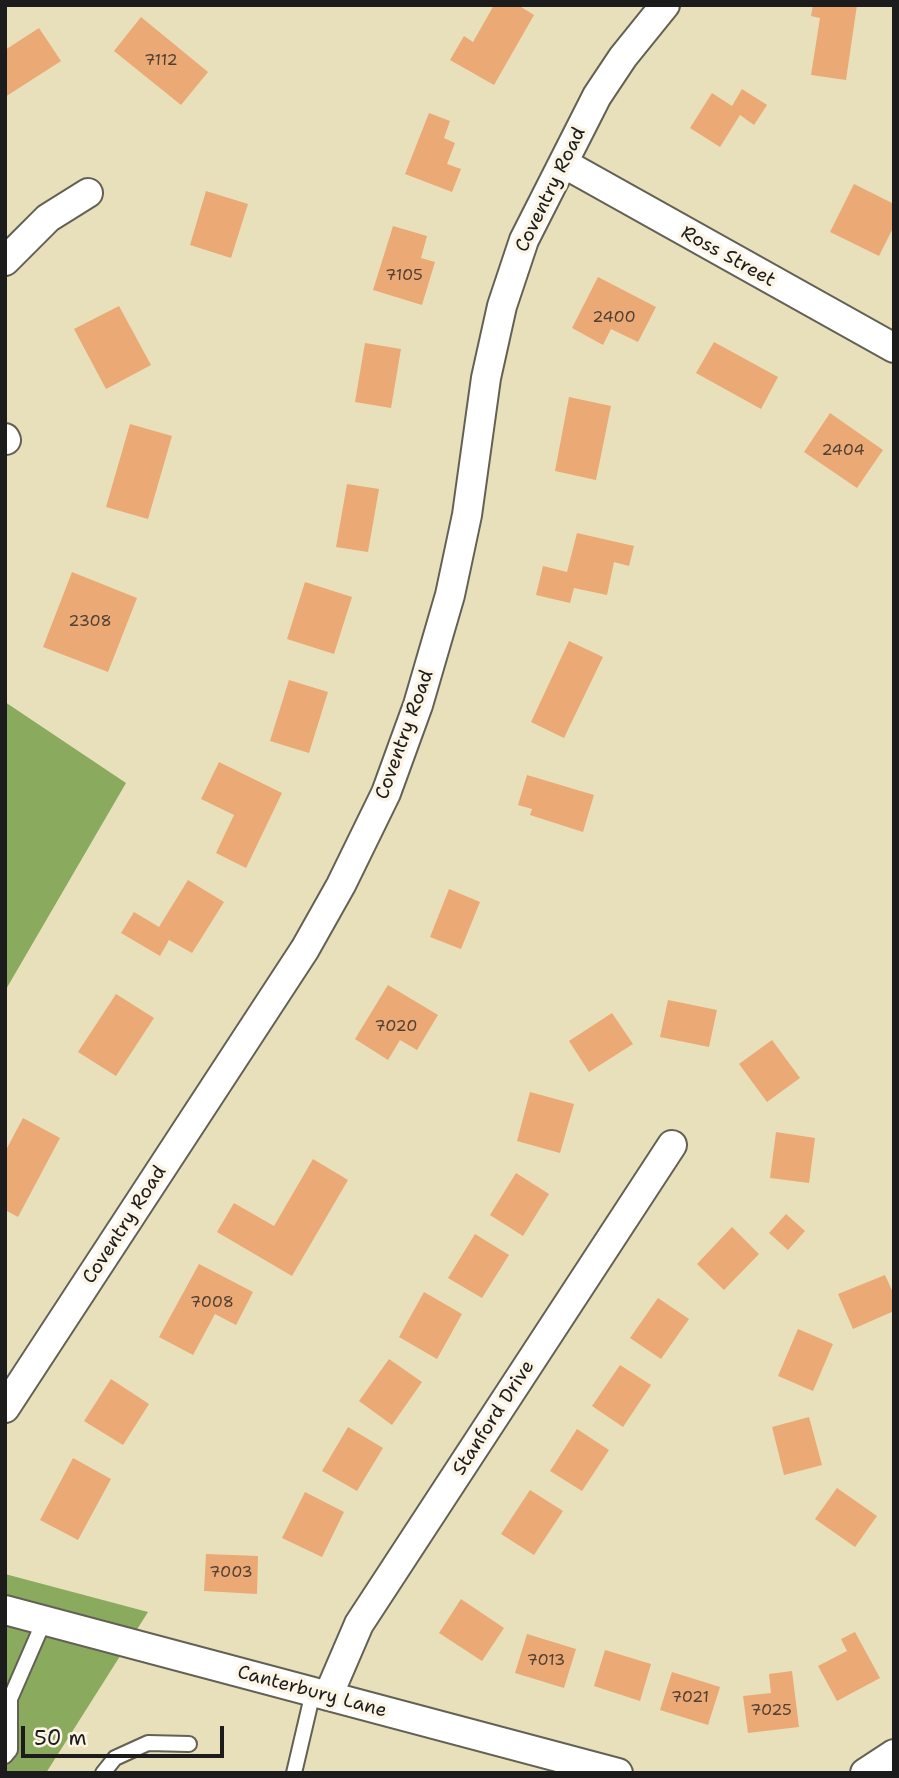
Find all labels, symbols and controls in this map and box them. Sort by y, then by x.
house number: 7112 [144,51,178,71]
street label: Coventry Road [511,124,591,256]
street label: Ross Street [677,222,779,292]
house number: 7105 [385,266,423,286]
house number: 2400 [592,308,636,328]
house number: 2404 [821,441,865,461]
house number: 2308 [68,612,112,632]
street label: Coventry Road [371,667,439,803]
house number: 7020 [375,1017,417,1037]
street label: Coventry Road [78,1162,172,1288]
house number: 7008 [190,1293,234,1313]
street label: Stanford Drive [448,1356,540,1480]
house number: 7003 [209,1563,253,1583]
house number: 7013 [527,1651,565,1671]
street label: Canterbury Lane [235,1661,389,1723]
house number: 7021 [671,1688,709,1708]
house number: 7025 [750,1701,792,1721]
scale bar [24,1712,228,1756]
text: 50 m [34,1724,87,1752]

